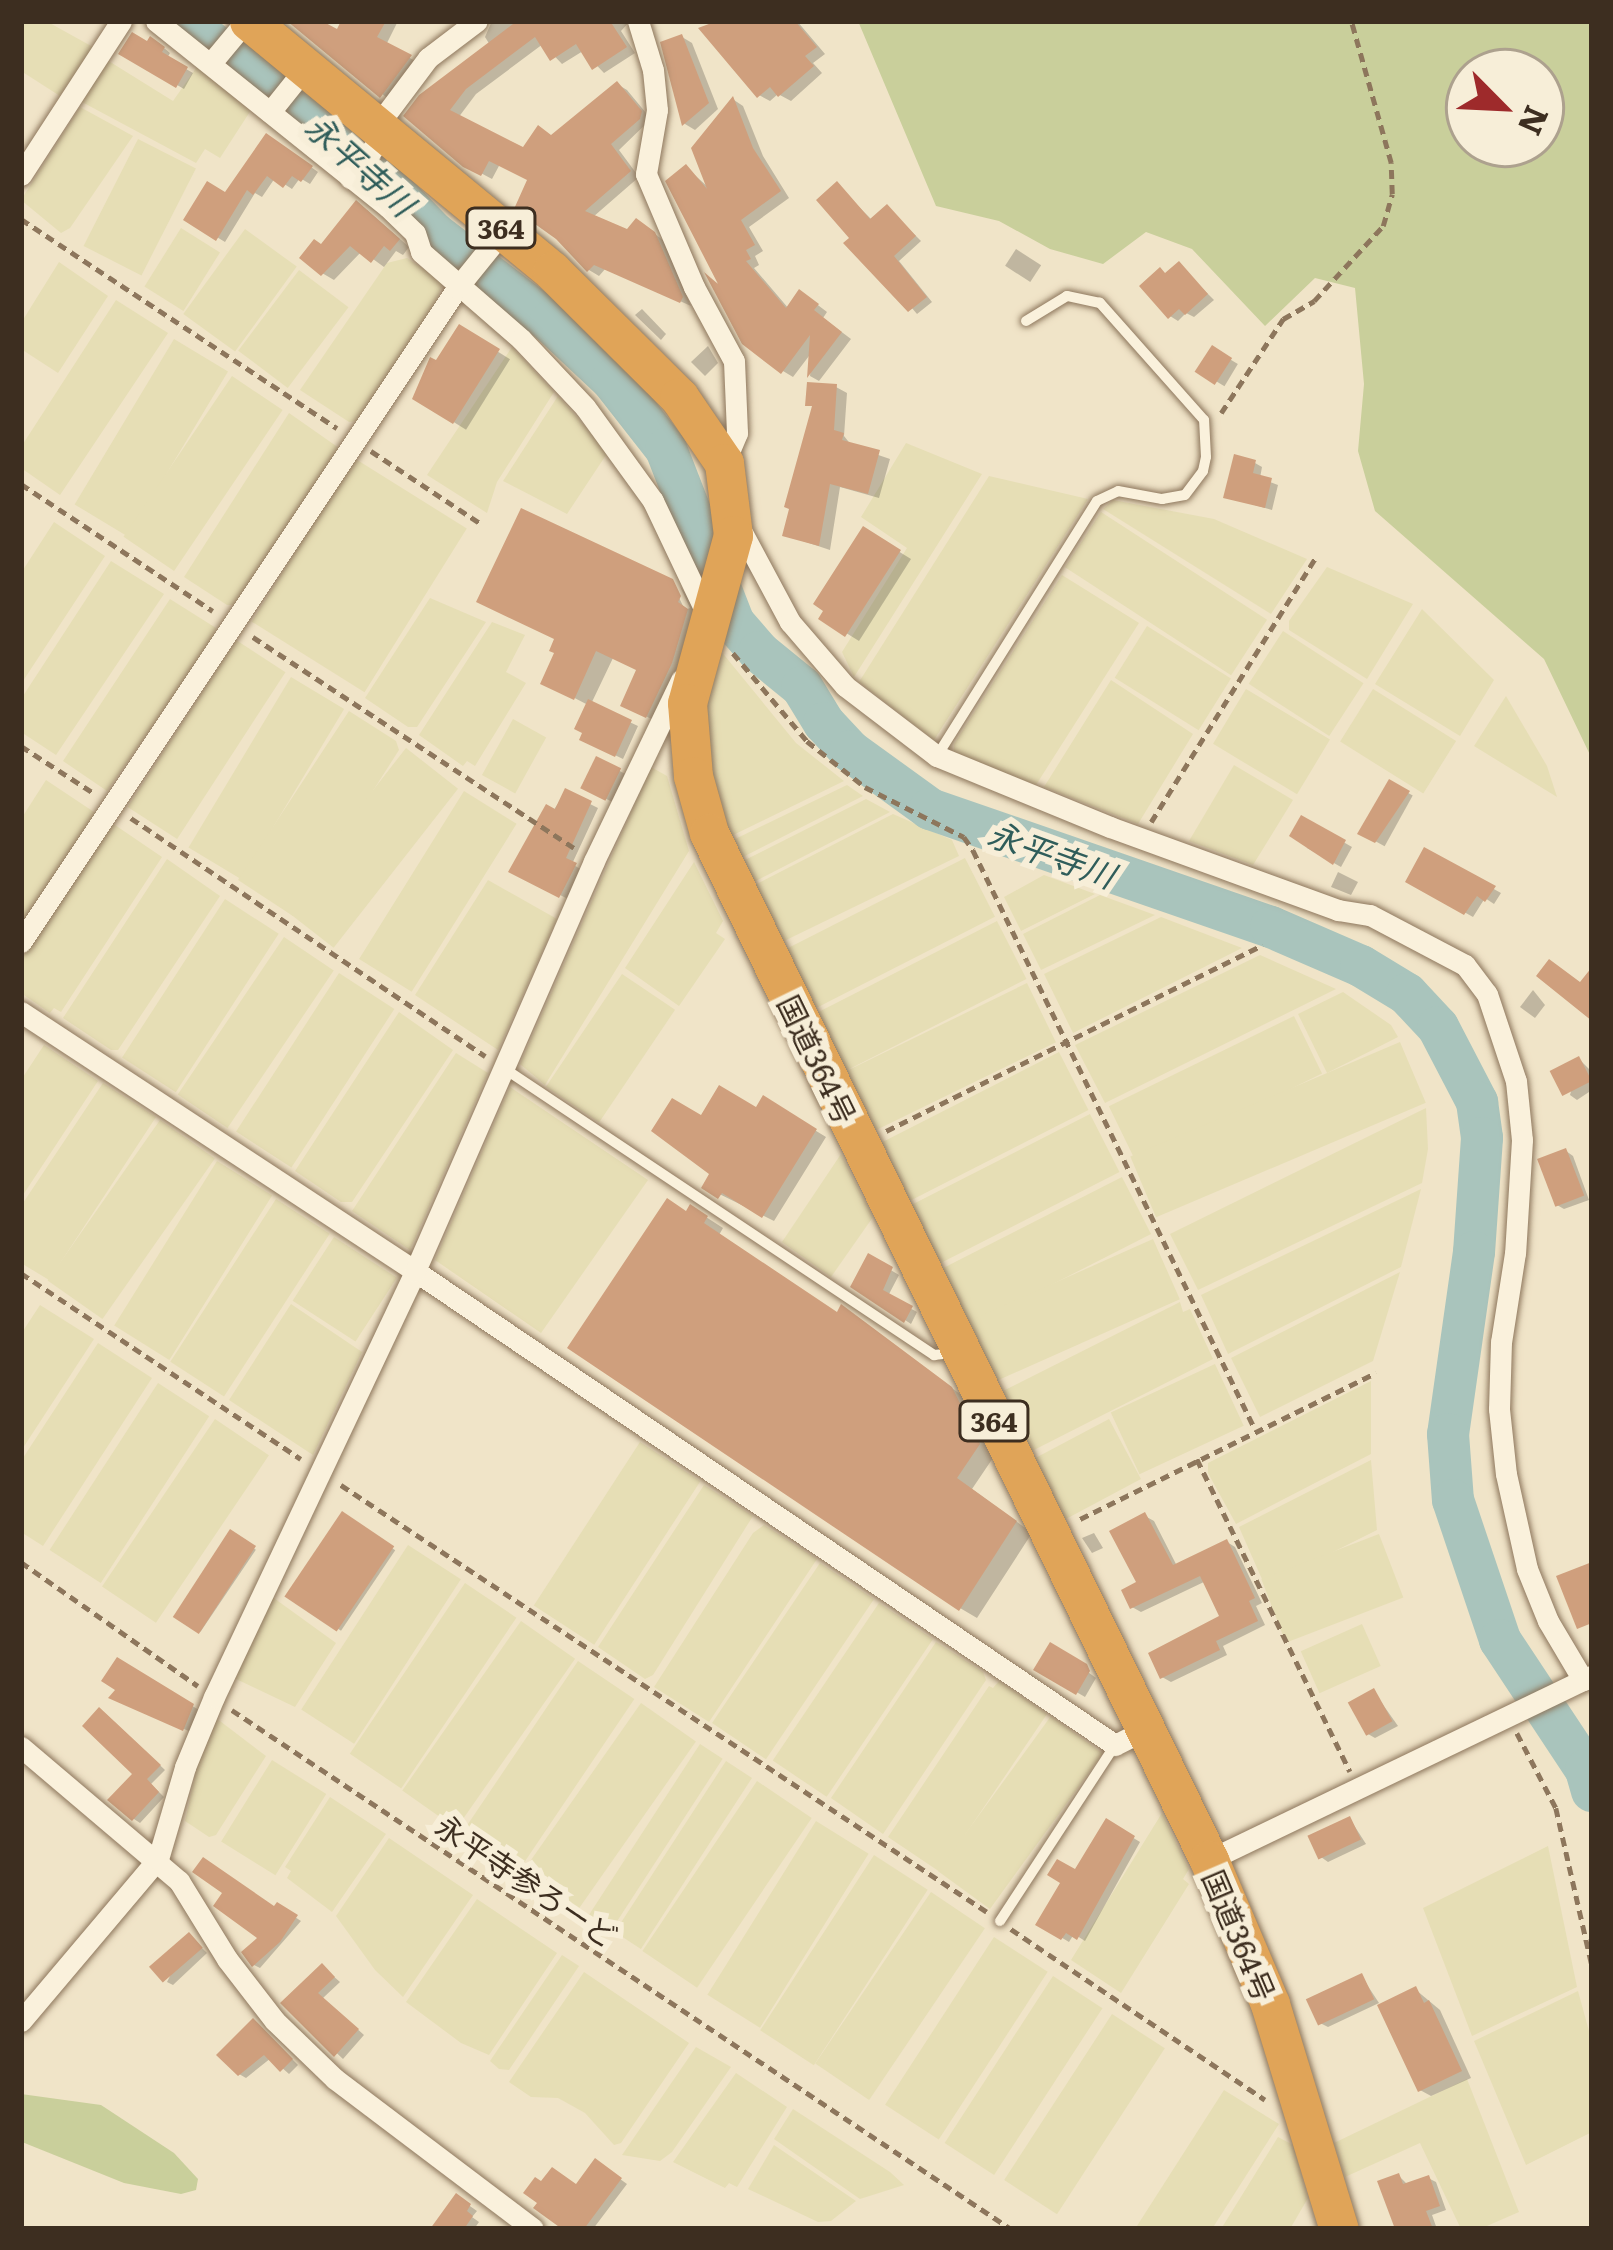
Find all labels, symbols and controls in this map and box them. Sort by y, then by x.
north arrow [1445,48,1565,168]
text: N [1508,99,1564,144]
water label: 永平寺川 [299,105,423,223]
road number: 364 [465,207,537,249]
water label: 永平寺川 [983,812,1121,894]
street label: 国道364号 [771,989,865,1129]
road number: 364 [958,1400,1030,1442]
street label: 永平寺参ろーど [430,1806,624,1954]
street label: 国道364号 [1196,1864,1284,2006]

